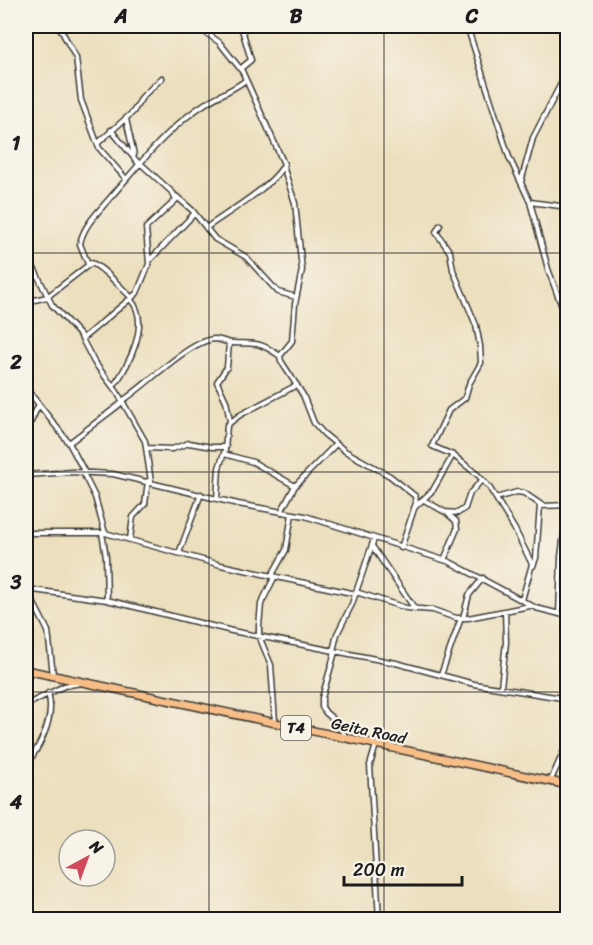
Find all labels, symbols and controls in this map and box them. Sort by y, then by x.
text: A [113,0,128,34]
text: B [290,0,303,34]
text: C [465,0,479,34]
text: 1 [12,126,21,161]
text: 2 [9,345,22,380]
text: 3 [10,565,22,600]
street label: Geita Road [329,708,411,753]
road number: T4 [281,716,311,740]
text: 4 [9,785,23,820]
north arrow [57,828,117,888]
text: N [82,832,111,862]
scale bar [344,849,462,887]
text: 200 m [353,854,405,886]

